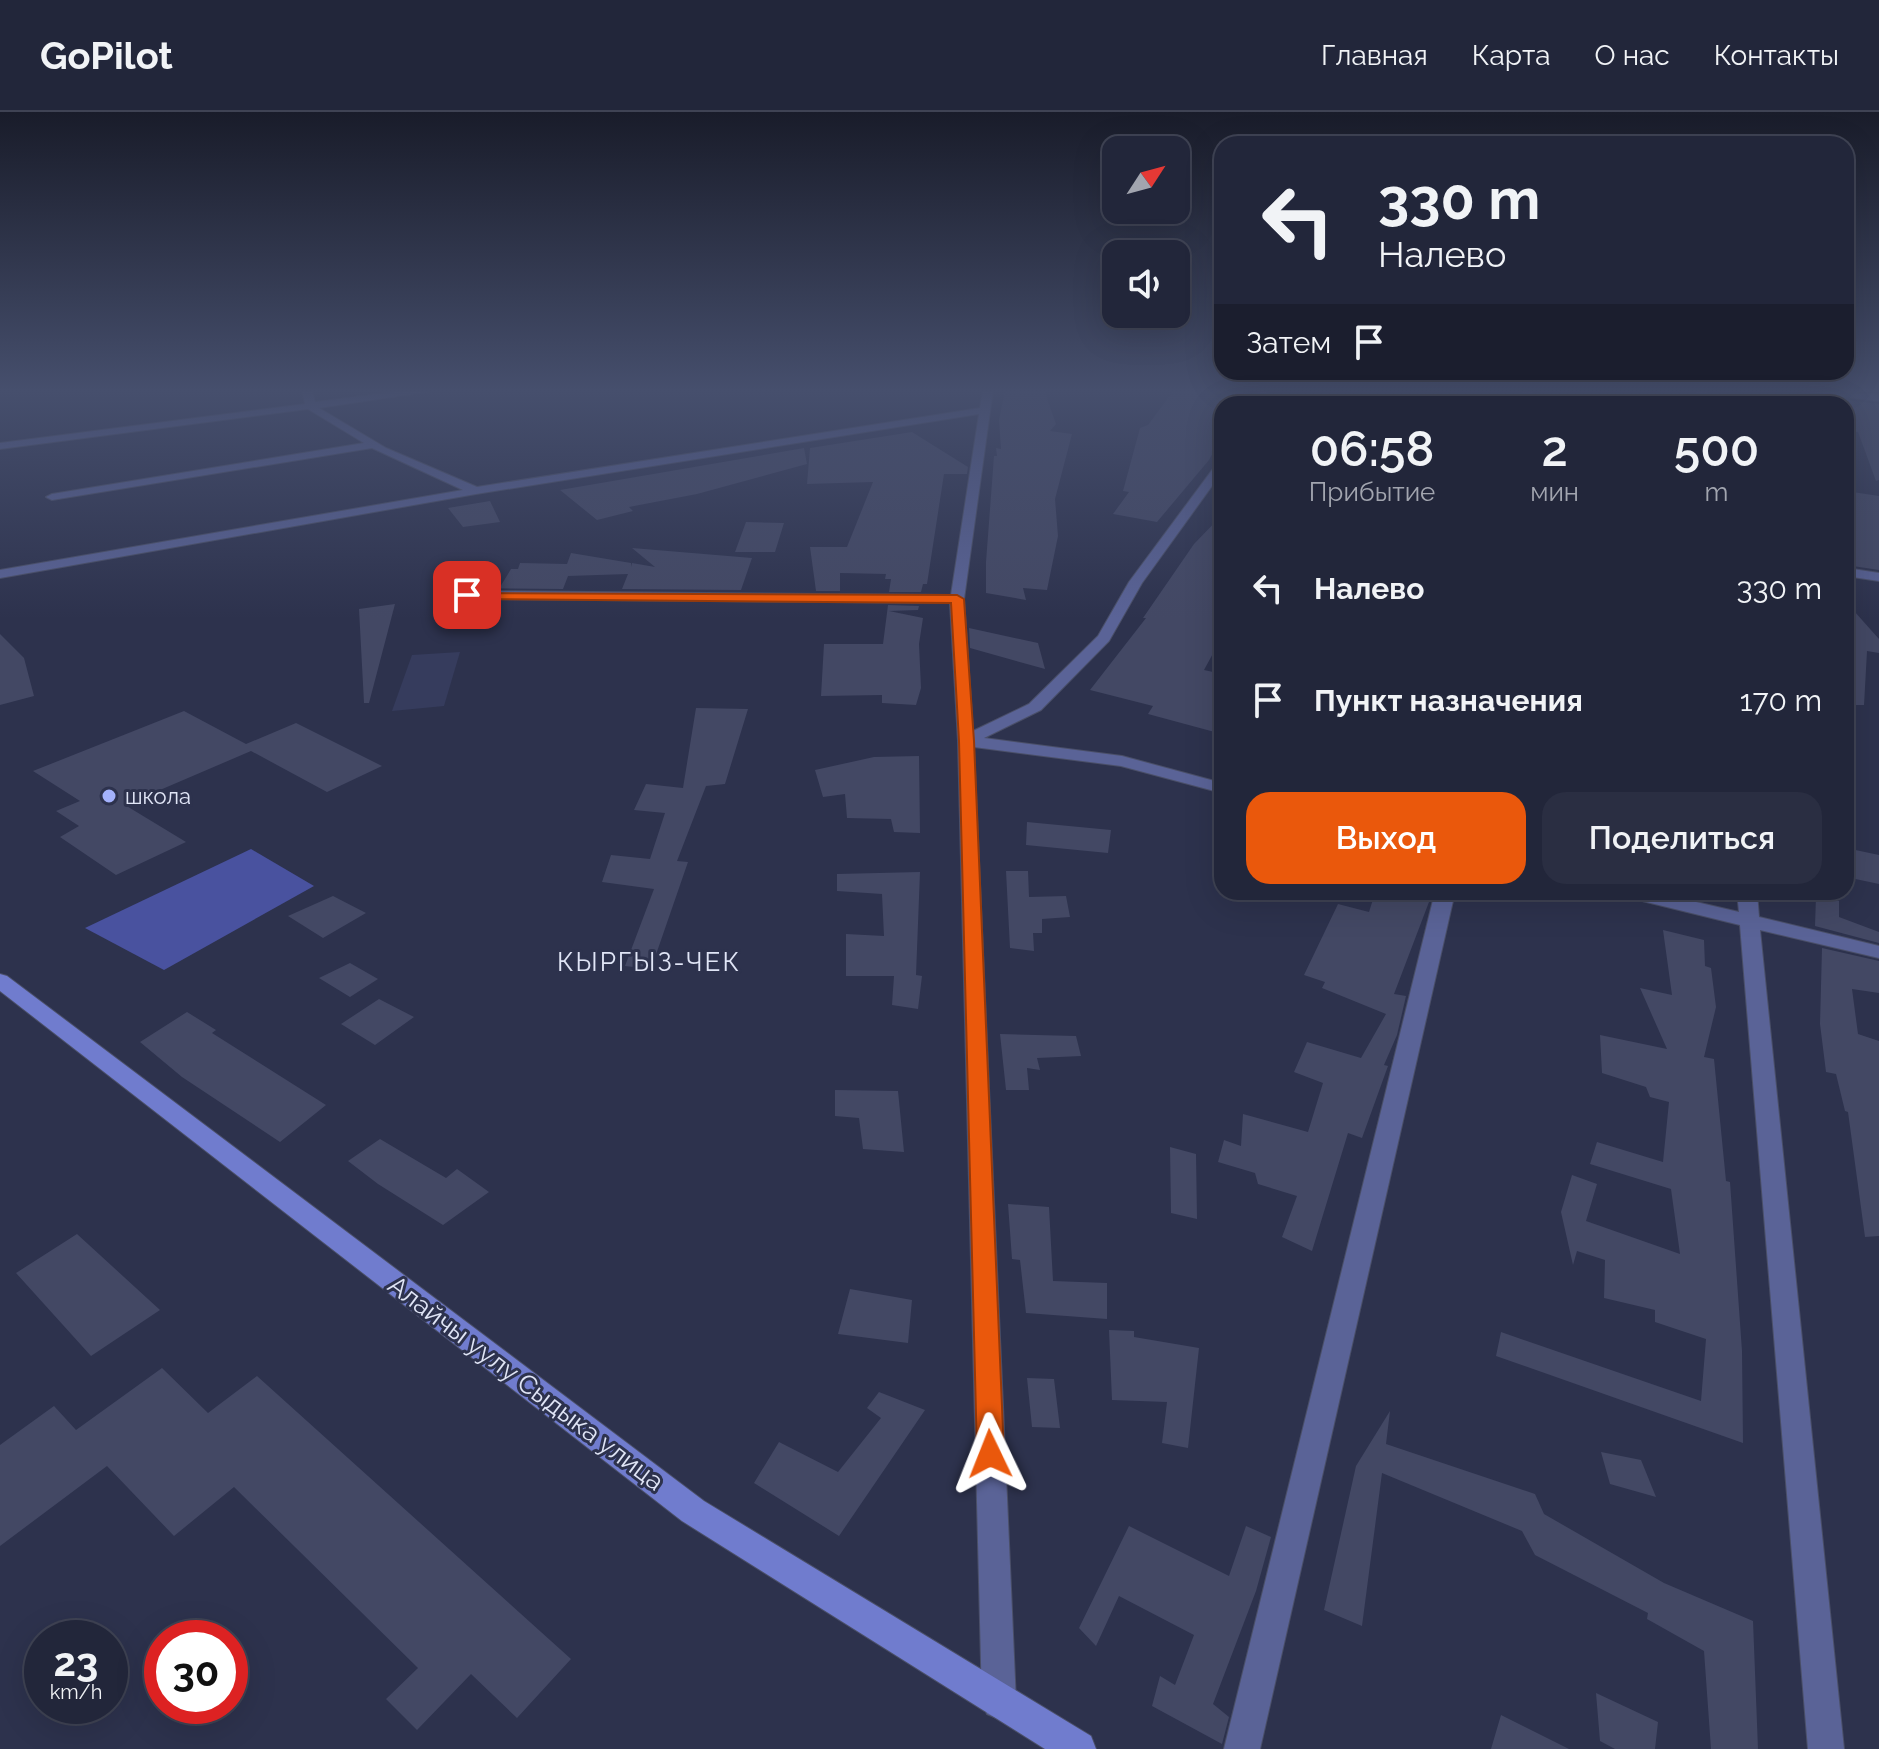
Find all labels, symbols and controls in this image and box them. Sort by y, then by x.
text: GoPilot [40,33,173,78]
text: Главная [1321,39,1428,72]
text: Карта [1472,39,1551,72]
text: О нас [1595,39,1670,72]
text: Контакты [1714,39,1839,72]
north arrow [1102,136,1190,224]
map controls [1102,136,1190,328]
text: 330 m [1378,166,1540,232]
icon: left [1246,168,1350,272]
text: Налево [1378,233,1506,275]
button: sound [1102,240,1190,328]
icon: arrive [1347,320,1391,364]
text: Затем [1246,325,1331,360]
text: 06:58 [1310,421,1434,477]
text: 2 [1541,421,1568,477]
text: 500 [1674,421,1759,477]
text: Прибытие [1309,477,1435,507]
text: мин [1530,477,1579,507]
text: m [1705,477,1728,507]
pin [433,561,501,629]
icon: left [1246,566,1290,610]
text: Налево [1314,571,1424,606]
text: 330 m [1736,571,1822,606]
icon: arrive [445,573,489,617]
icon: arrive [1246,678,1290,722]
text: Пункт назначения [1314,683,1583,718]
text: 170 m [1740,683,1822,718]
place label: школа [125,783,191,809]
marker: школа [100,787,118,805]
button: Выход [1246,792,1526,884]
button: Поделиться [1542,792,1822,884]
district label: КЫРГЫЗ-ЧЕК [557,947,741,977]
street label: Алайчы уулу Сыдыка улица [382,1270,670,1496]
position arrow [948,1412,1032,1496]
speed limit sign: 30 [144,1620,248,1724]
text: 23 [54,1638,98,1685]
text: km/h [50,1680,102,1704]

